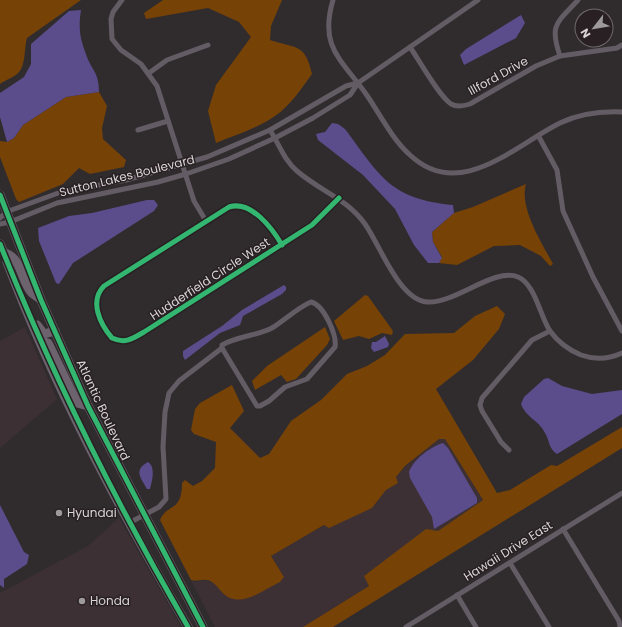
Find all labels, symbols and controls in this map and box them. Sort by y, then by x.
north arrow [574,8,614,48]
text: N [576,25,594,41]
street label: Illford Drive [465,52,531,99]
street label: Sutton Lakes Boulevard [57,150,196,201]
street label: Hudderfield Circle West [146,233,273,324]
street label: Atlantic Boulevard [73,357,134,463]
place label: Hyundai [67,504,117,521]
marker: Hyundai [54,508,64,518]
street label: Hawaii Drive East [460,516,555,585]
place label: Honda [90,592,130,609]
marker: Honda [77,596,87,606]

